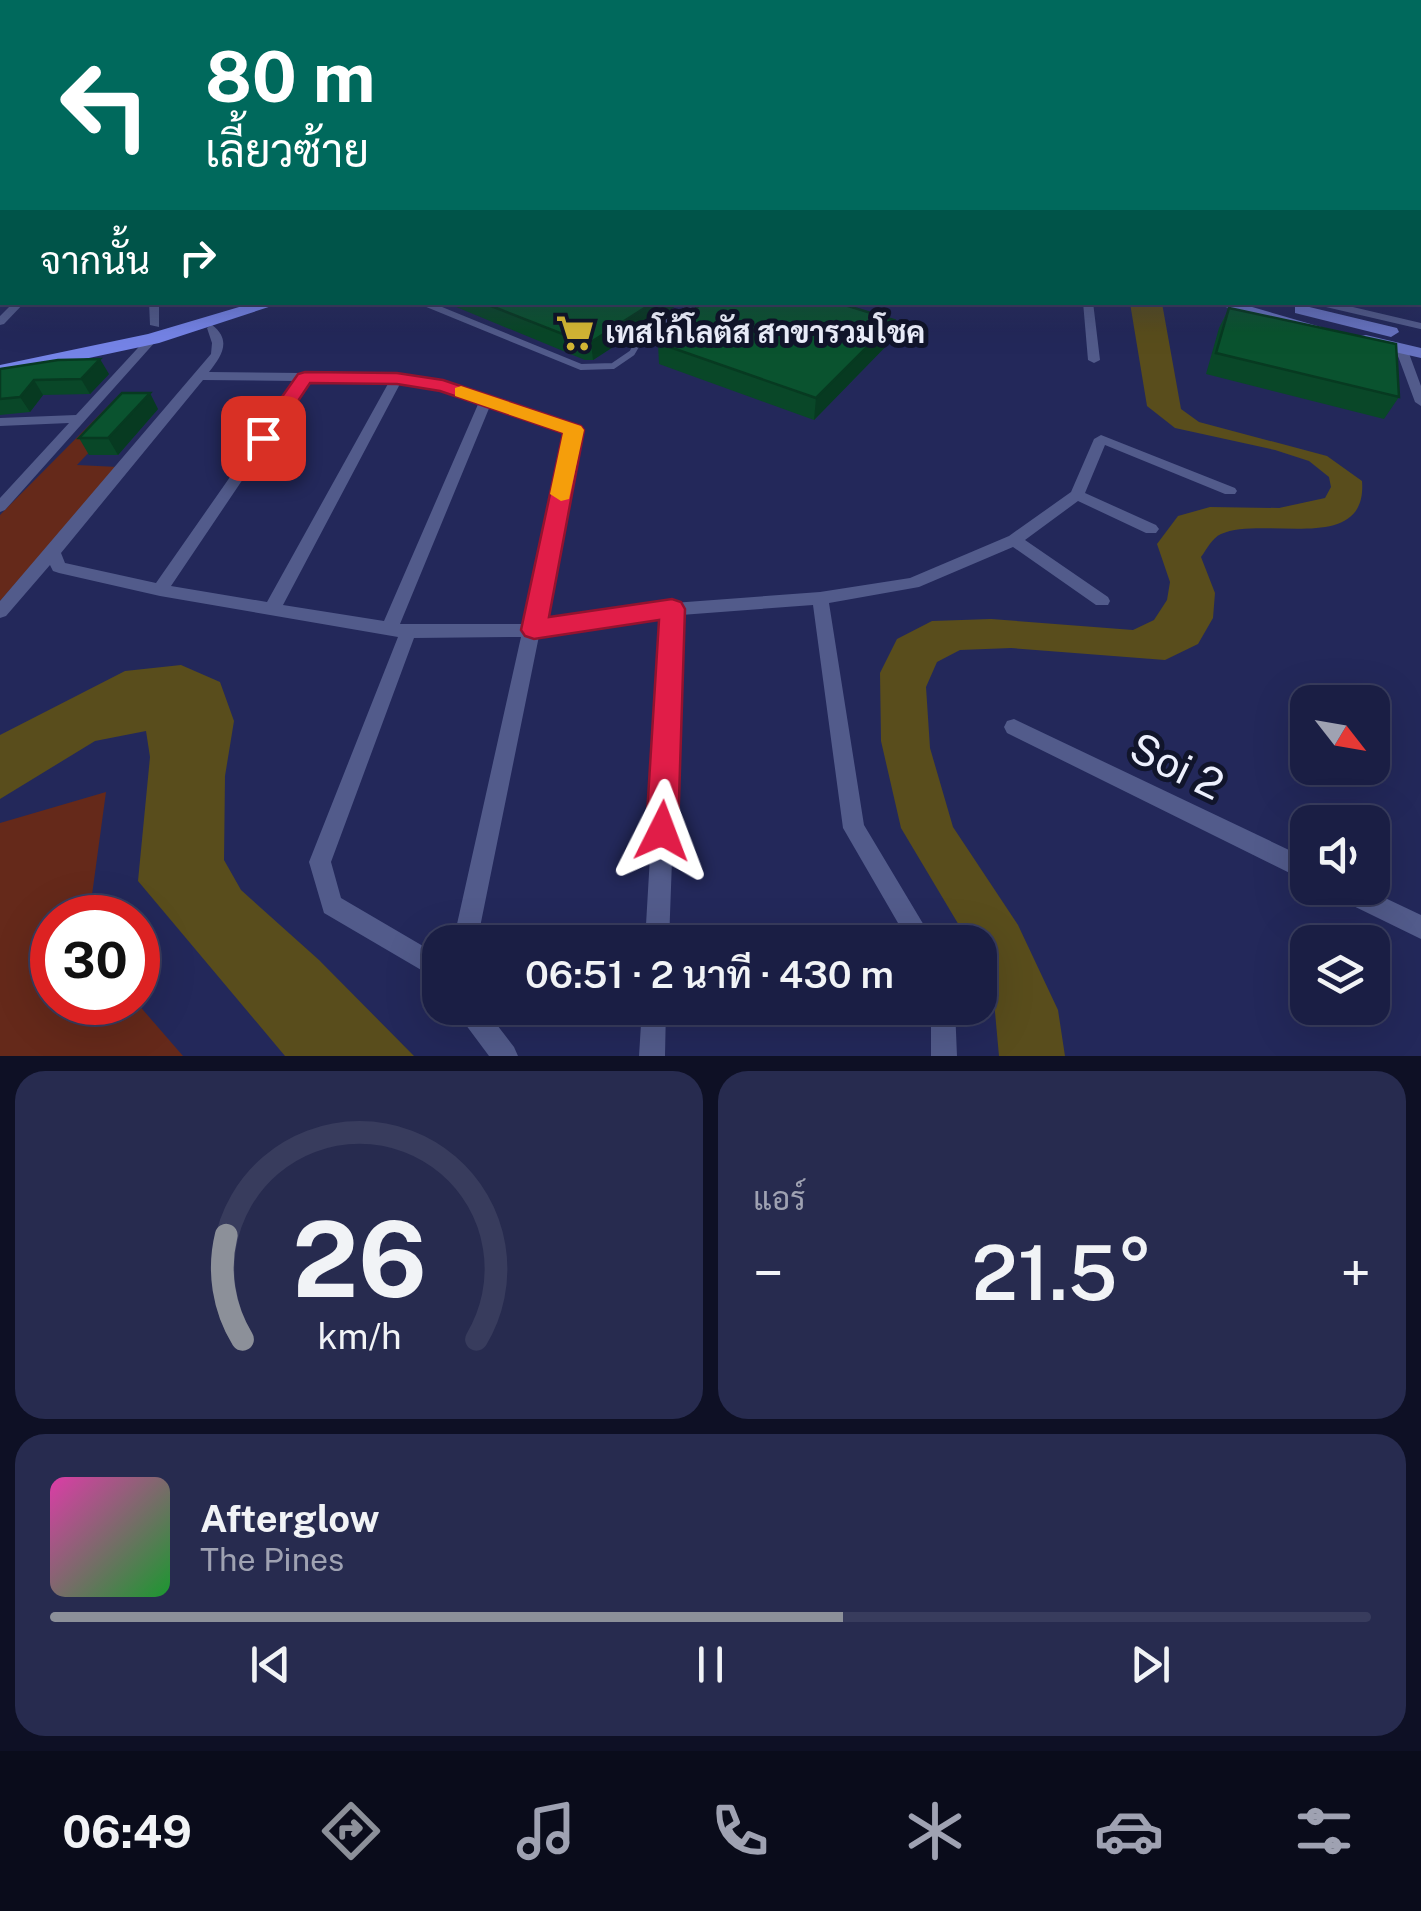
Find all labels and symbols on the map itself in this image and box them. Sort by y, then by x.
supermarket icon: เทสโก้โลตัส สาขารวมโชค [554,312,596,354]
place label: เทสโก้โลตัส สาขารวมโชค [605,312,925,350]
pin [221,396,306,481]
north arrow [1290,685,1390,785]
street label: Soi 2 [1123,722,1232,809]
position arrow [610,779,714,883]
speed limit sign: 30 [30,895,160,1025]

